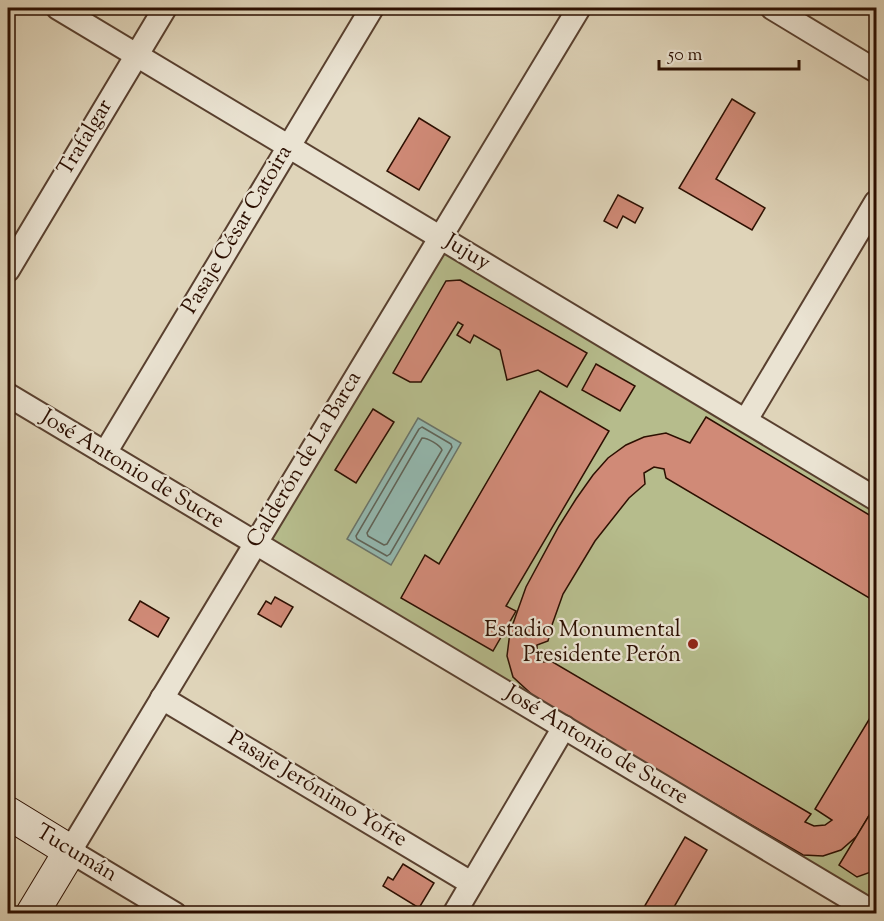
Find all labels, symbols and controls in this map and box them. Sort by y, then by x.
scale bar [659,33,798,71]
text: 50 m [667,43,703,69]
street label: Trafalgar [51,94,121,182]
street label: Pasaje César Catoira [175,139,301,321]
street label: Jujuy [437,226,496,279]
street label: Calderón de La Barca [239,366,371,554]
street label: José Antonio de Sucre [33,402,230,538]
place label: Estadio Monumental Presidente Perón [484,615,681,672]
marker: Estadio Monumental Presidente Perón [686,637,700,651]
street label: José Antonio de Sucre [497,678,694,814]
street label: Pasaje Jerónimo Yofre [221,724,413,856]
street label: Tucumán [29,817,123,891]

